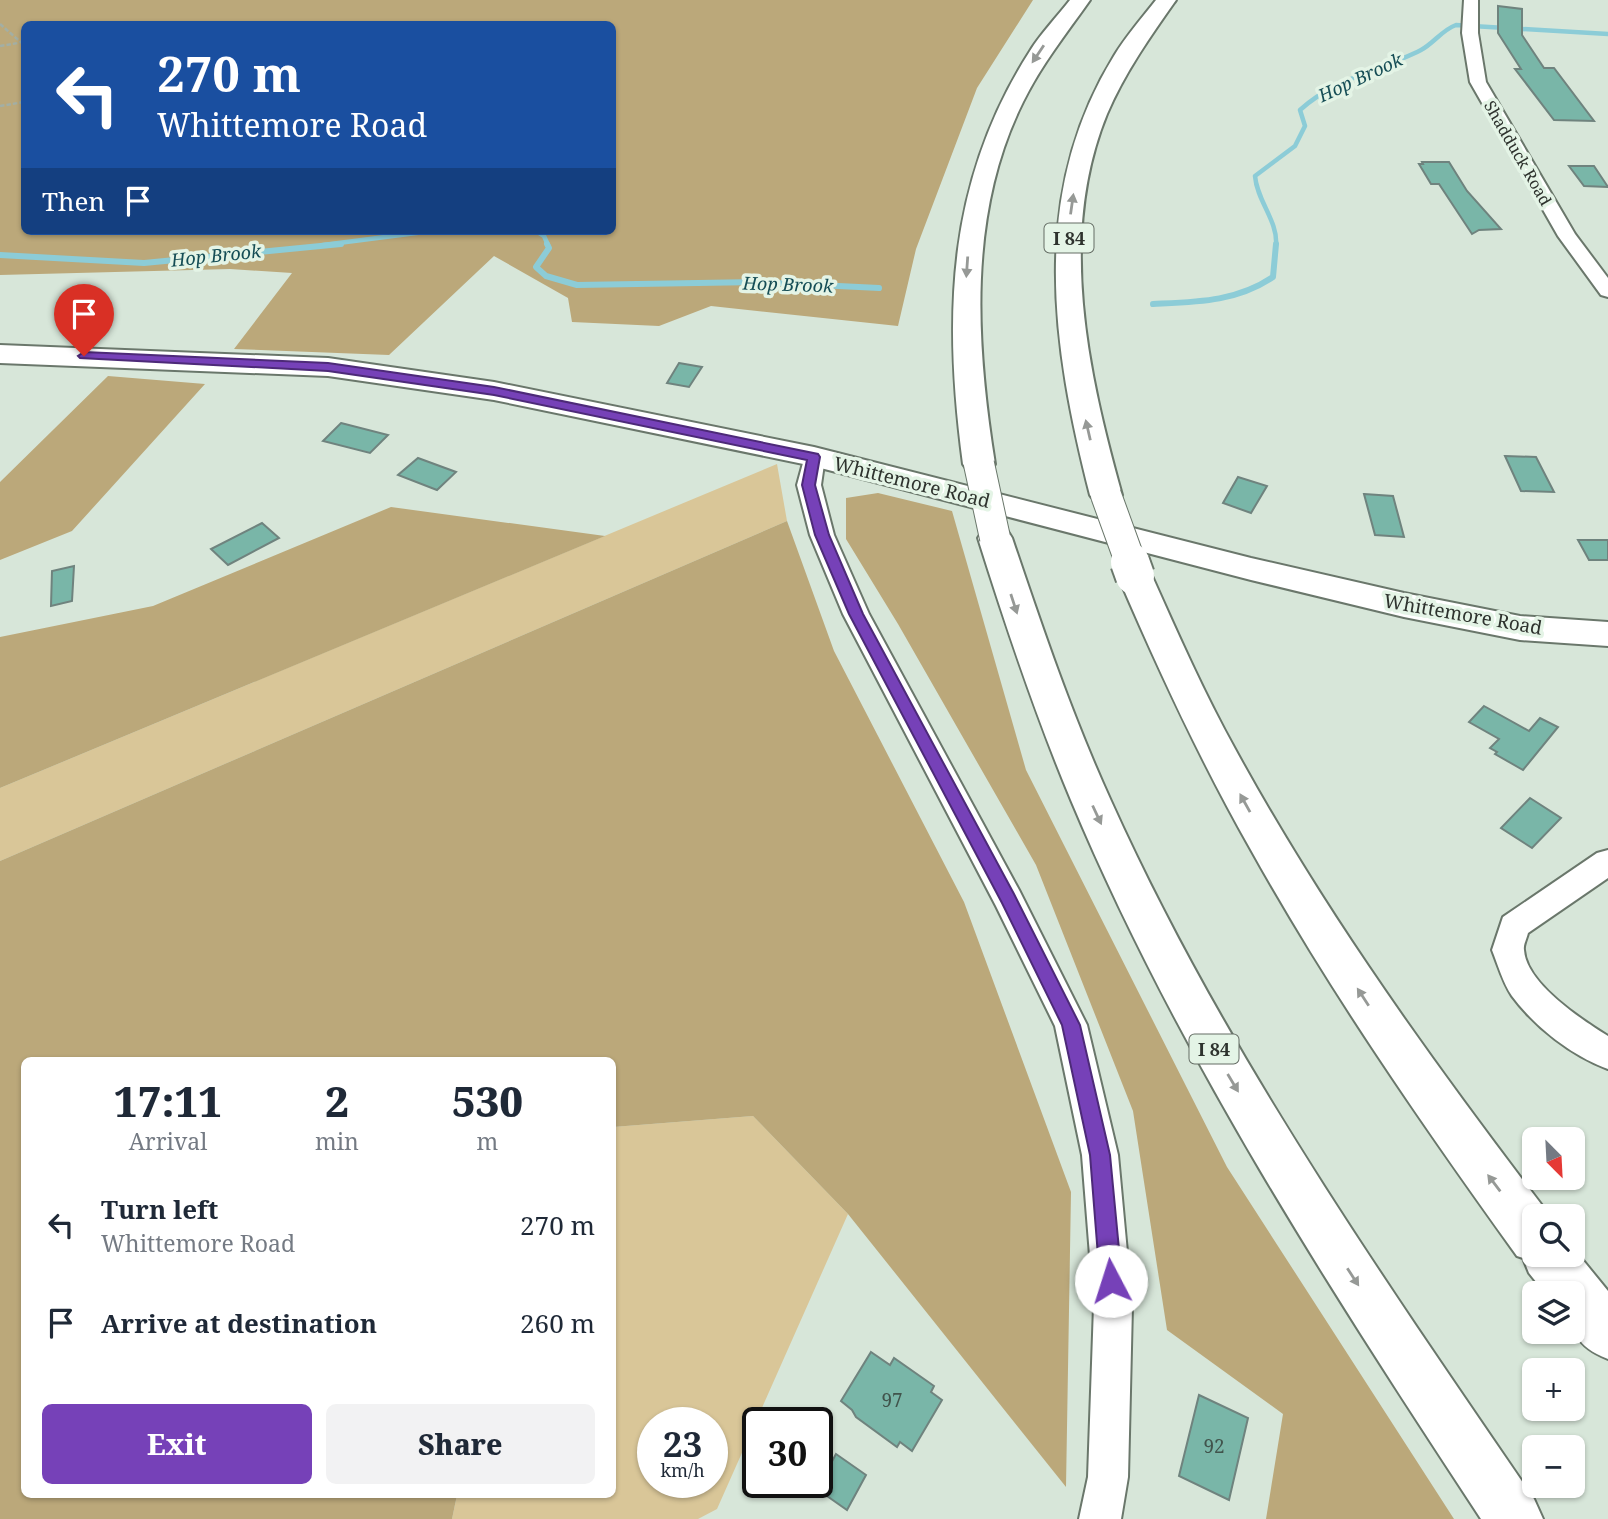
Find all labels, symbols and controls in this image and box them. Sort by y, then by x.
text: 270 m [157,40,301,106]
one-way arrow [1032,44,1045,64]
water label: Hop Brook [1313,47,1407,107]
icon: left [42,49,133,140]
street label: Shadduck Road [1479,97,1557,210]
text: Whittemore Road [157,103,427,146]
icon: arrive [119,182,157,220]
text: Then [42,183,105,219]
one-way arrow [1067,193,1078,215]
road number: I 84 [1044,224,1094,252]
water label: Hop Brook [169,238,263,272]
one-way arrow [961,256,972,278]
water label: Hop Brook [741,270,834,298]
pin [54,284,114,356]
icon: arrive [65,295,103,333]
one-way arrow [1083,419,1094,441]
street label: Whittemore Road [831,450,993,514]
street label: Whittemore Road [1382,587,1545,641]
one-way arrow [1009,593,1020,614]
one-way arrow [1239,793,1251,813]
one-way arrow [1092,805,1103,825]
one-way arrow [1357,987,1370,1007]
road number: I 84 [1190,1034,1238,1064]
text: 17:11 [114,1072,222,1129]
text: 2 [325,1072,349,1129]
text: 530 [452,1072,523,1129]
one-way arrow [1227,1074,1240,1093]
text: Arrival [129,1125,207,1157]
text: min [315,1125,359,1157]
text: m [477,1125,498,1157]
north arrow [1522,1127,1586,1190]
map controls [1522,1127,1585,1498]
one-way arrow [1486,1175,1501,1193]
text: Turn left [101,1191,218,1227]
button: search [1522,1204,1585,1267]
icon: left [42,1206,80,1244]
text: 270 m [520,1207,595,1243]
text: Whittemore Road [101,1227,295,1259]
position arrow [1074,1244,1148,1318]
one-way arrow [1347,1267,1360,1286]
button: layers [1522,1281,1585,1344]
icon: arrive [42,1304,80,1342]
text: Arrive at destination [101,1305,377,1341]
text: 260 m [520,1305,595,1341]
button: + [1522,1358,1585,1421]
house number: 97 [881,1387,903,1413]
button: Exit [42,1404,312,1484]
button: Share [326,1404,595,1484]
speed limit sign: 30 [742,1407,833,1498]
text: 23 [663,1420,702,1467]
house number: 92 [1203,1433,1225,1459]
button: − [1522,1435,1585,1498]
text: km/h [660,1458,705,1482]

